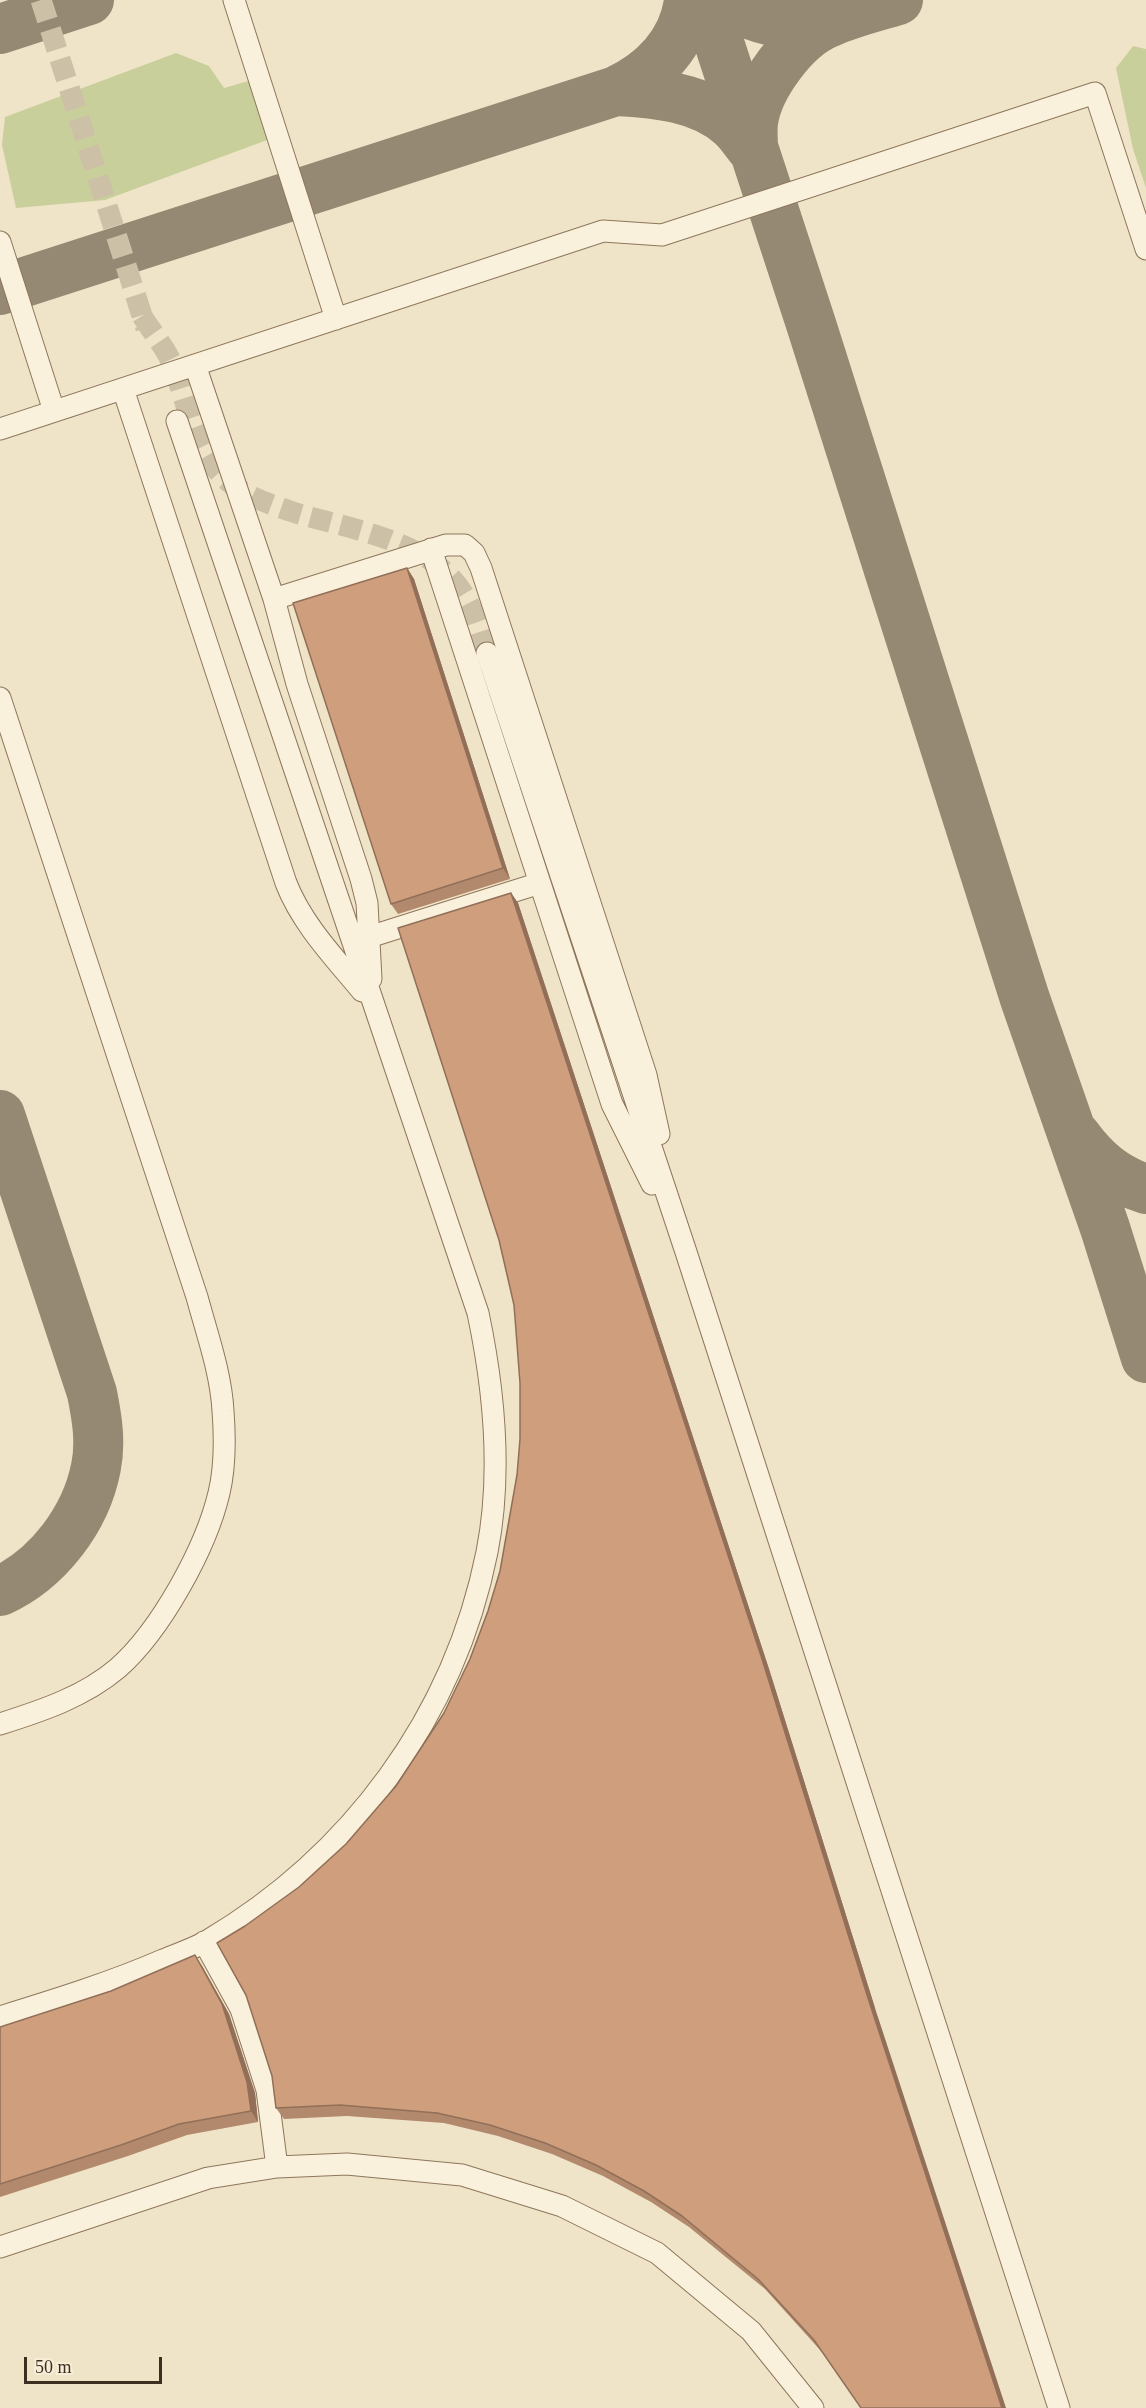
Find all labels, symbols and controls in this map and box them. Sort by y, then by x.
scale bar [27,2345,165,2383]
text: 50 m [35,2357,72,2377]

